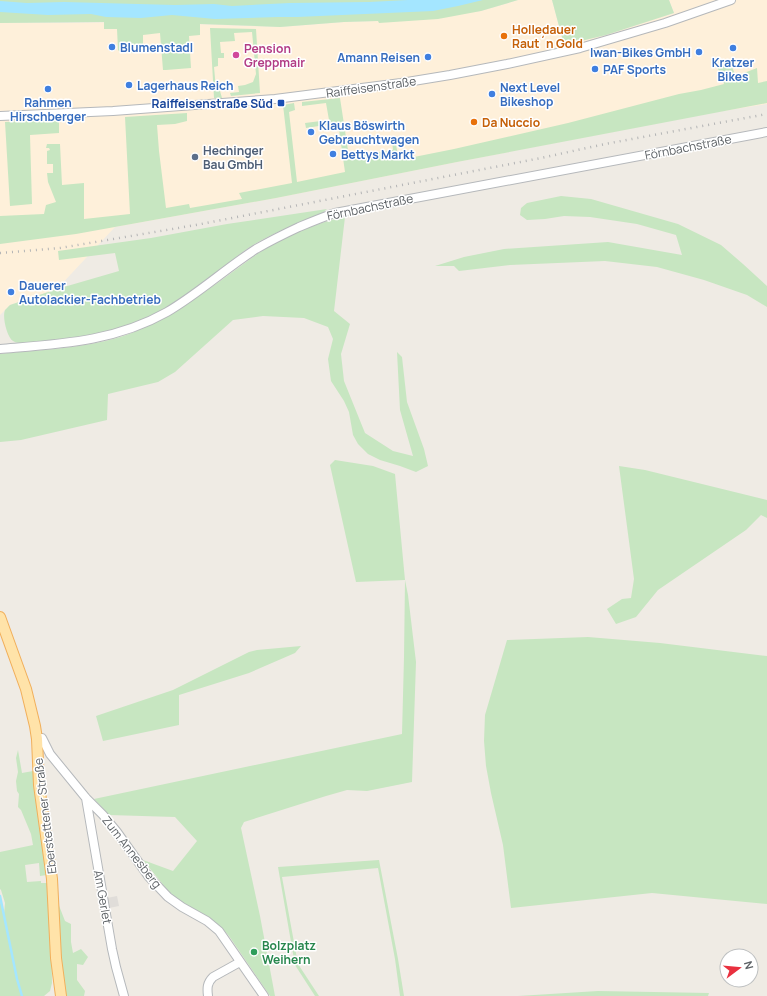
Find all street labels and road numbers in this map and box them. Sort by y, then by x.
street label: Raiffeisenstraße [325,72,417,102]
street label: Förnbachstraße [643,130,733,164]
street label: Förnbachstraße [325,190,415,224]
street label: Eberstettener Straße [29,757,61,875]
street label: Zum Annesberg [98,812,166,892]
street label: Am Gerlet [90,869,116,926]

